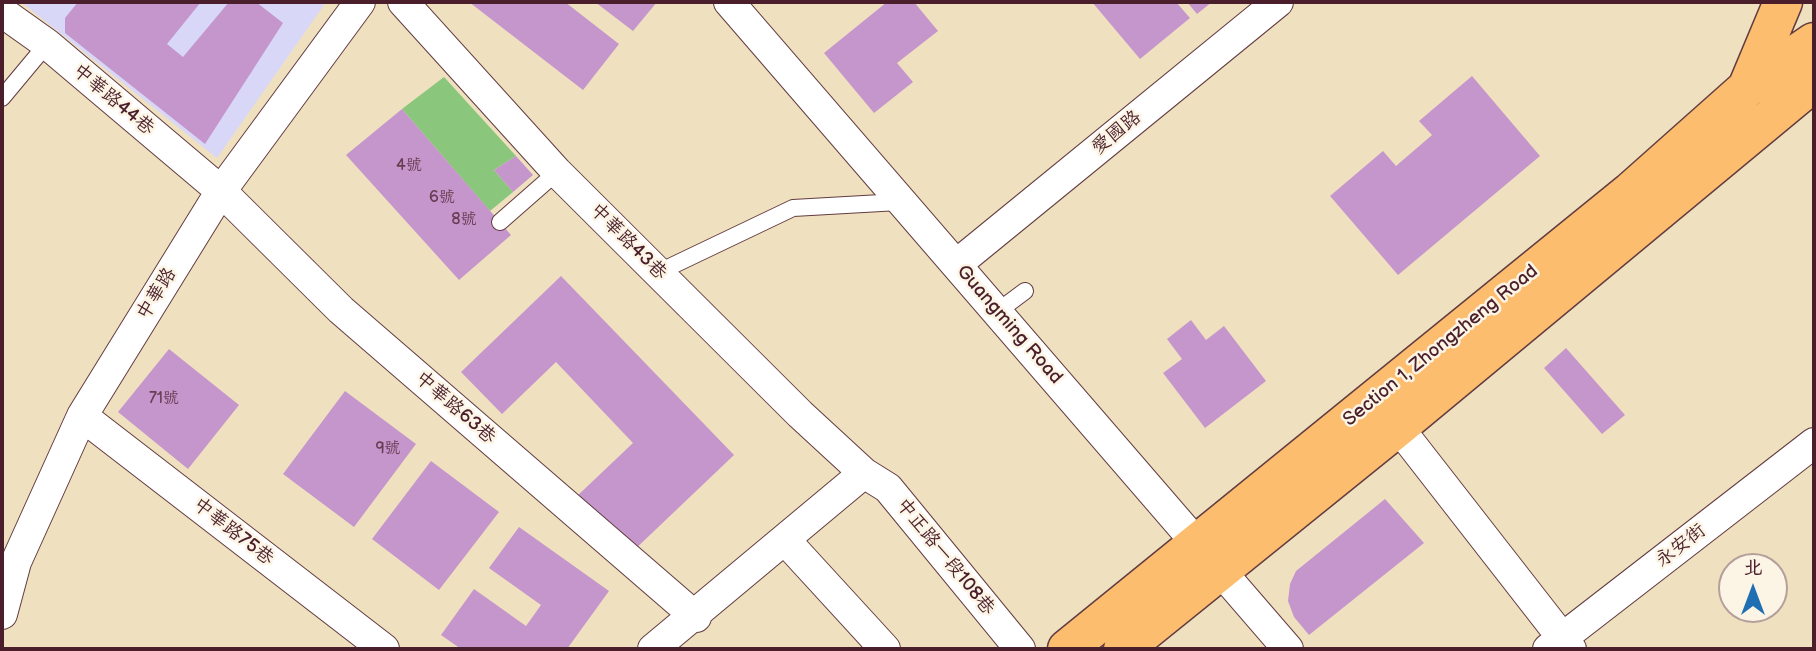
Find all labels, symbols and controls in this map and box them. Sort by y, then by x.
street label: 中華路44巷 [68,59,158,141]
street label: 愛國路 [1088,106,1146,160]
house number: 4號 [396,156,422,176]
house number: 6號 [429,188,455,208]
street label: 中華路43巷 [585,199,671,285]
house number: 8號 [451,210,477,230]
street label: Section 1, Zhongzheng Road [1339,260,1543,432]
street label: Guangming Road [951,261,1067,389]
street label: 中華路 [132,264,182,324]
street label: 中華路63巷 [410,367,500,449]
house number: 71號 [149,389,179,409]
house number: 9號 [375,439,401,459]
street label: 中華路75巷 [188,493,278,571]
street label: 中正路一段108巷 [891,494,999,620]
street label: 永安街 [1652,519,1710,573]
north arrow [1718,553,1788,623]
text: 北 [1743,557,1763,580]

